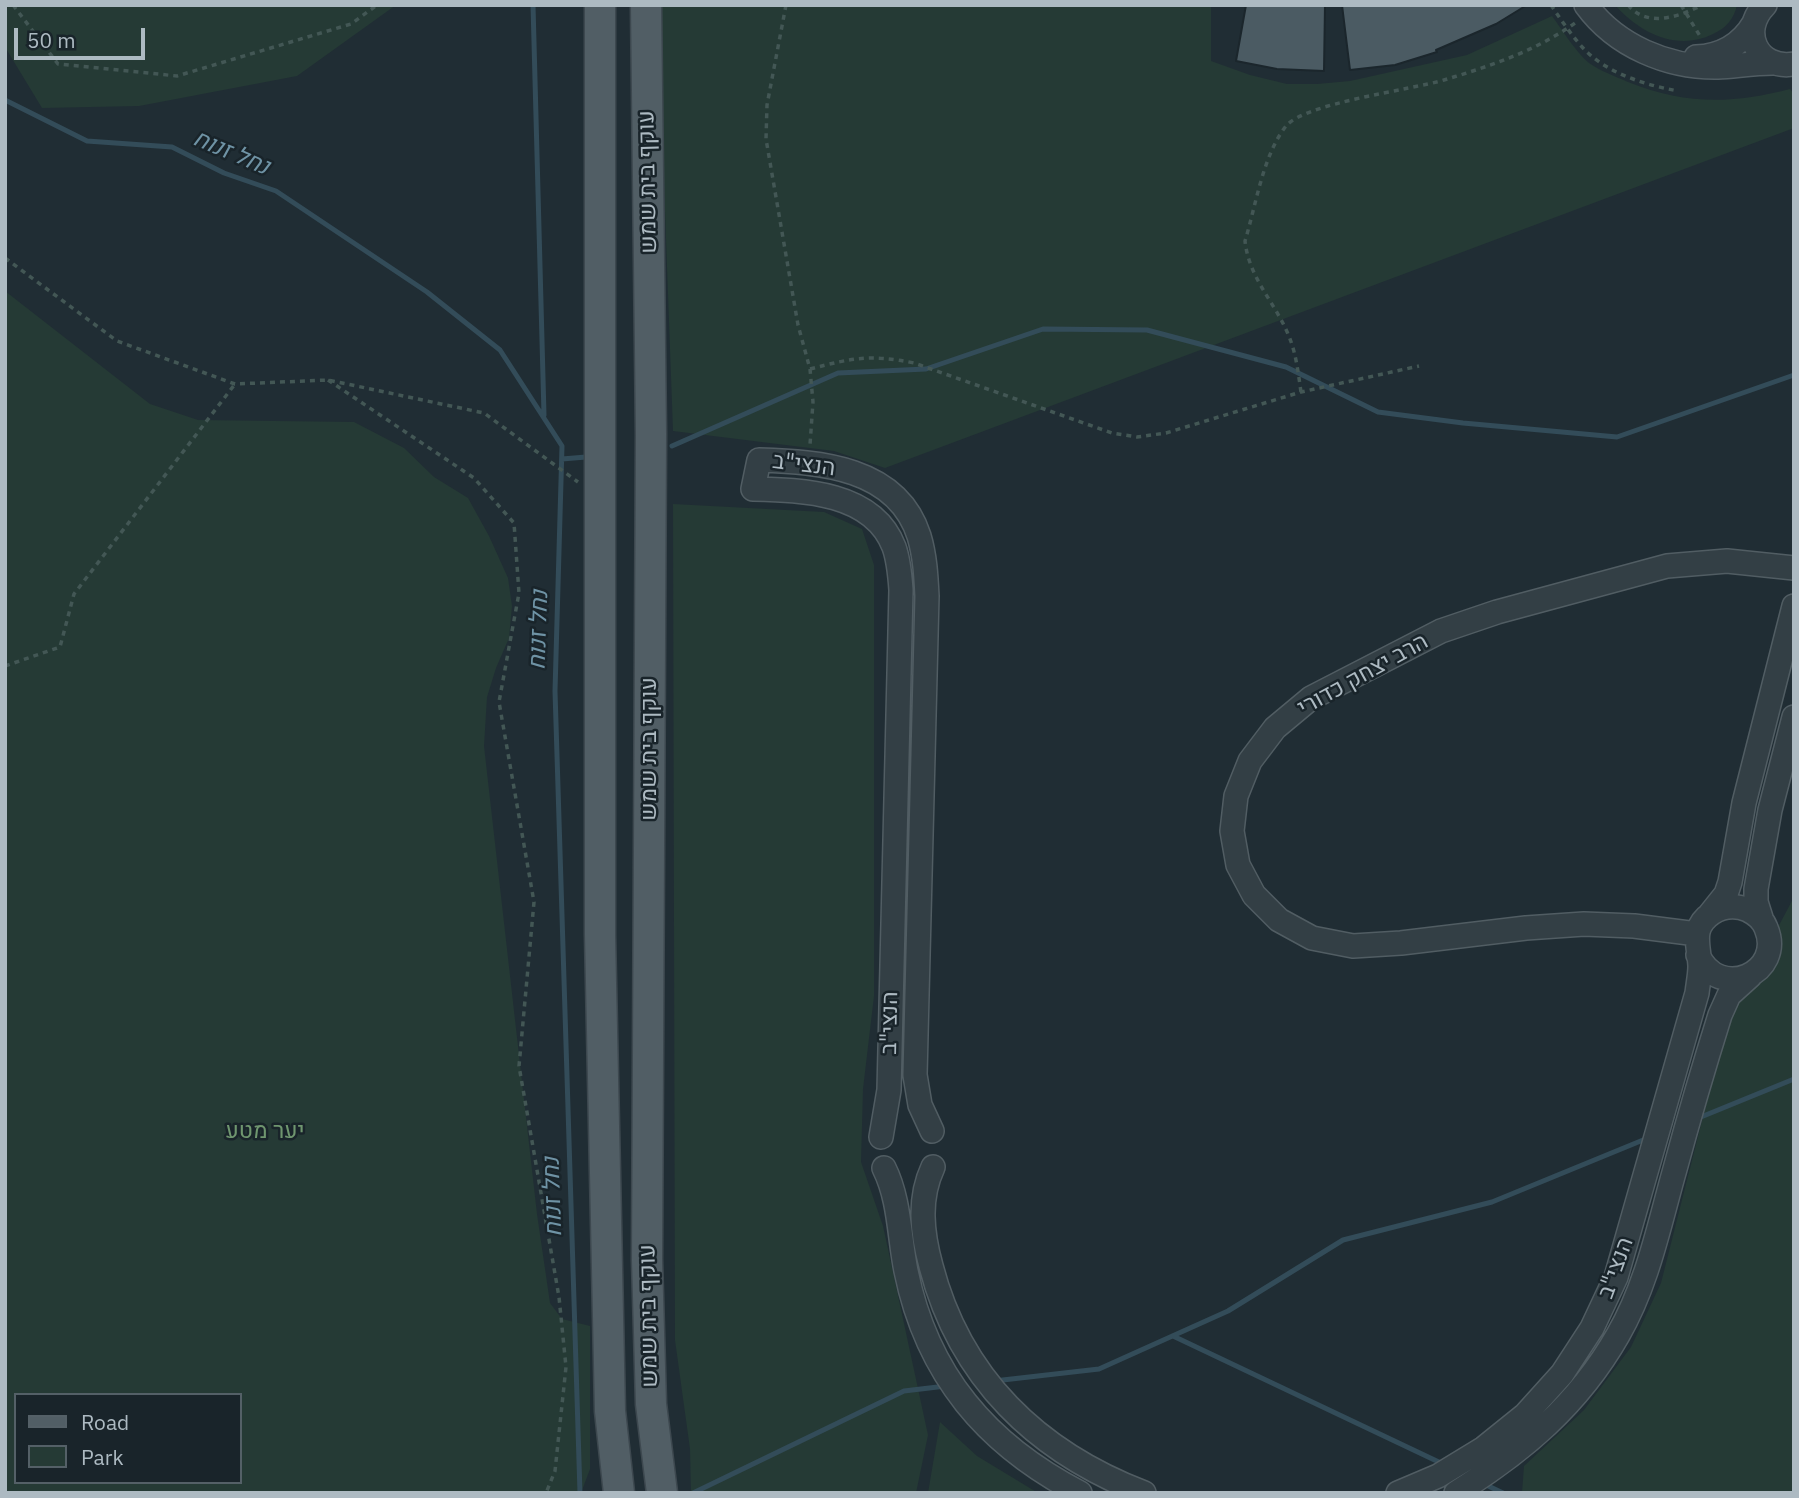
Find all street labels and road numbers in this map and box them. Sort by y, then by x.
street label: עוקף בית שמש [633,110,663,254]
street label: הנצי"ב [771,447,837,483]
street label: הרב יצחק כדורי [1293,628,1433,722]
street label: עוקף בית שמש [635,677,663,821]
street label: הנצי"ב [876,991,904,1055]
street label: הנצי"ב [1592,1234,1640,1302]
street label: עוקף בית שמש [634,1244,664,1388]

